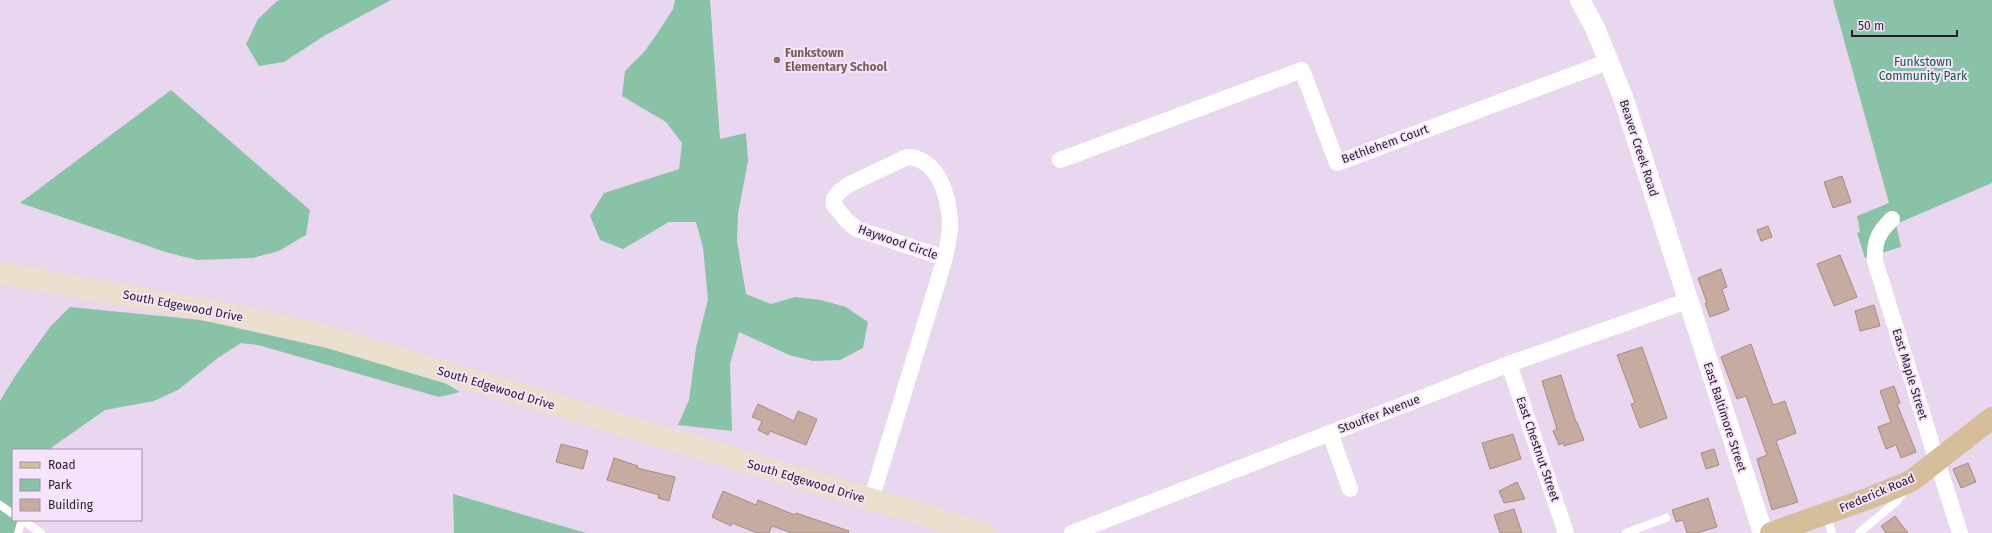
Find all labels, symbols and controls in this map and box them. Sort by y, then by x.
scale bar [1852,12,1957,38]
text: 50 m [1858,19,1884,33]
place label: Funkstown Elementary School [785,46,888,74]
marker: Funkstown Elementary School [772,55,782,65]
park label: Funkstown Community Park [1879,55,1968,83]
street label: Beaver Creek Road [1617,98,1661,198]
street label: Bethlehem Court [1340,122,1431,166]
street label: Haywood Circle [856,222,940,262]
street label: South Edgewood Drive [122,287,244,325]
street label: East Maple Street [1889,327,1931,422]
street label: East Baltimore Street [1701,360,1750,474]
street label: South Edgewood Drive [436,363,556,413]
street label: Stouffer Avenue [1336,392,1422,436]
street label: East Chestnut Street [1513,395,1563,504]
legend [12,449,142,521]
street label: South Edgewood Drive [746,456,866,506]
text: Road [48,458,76,472]
street label: Frederick Road [1837,471,1917,515]
text: Park [48,478,72,492]
text: Building [48,498,94,512]

